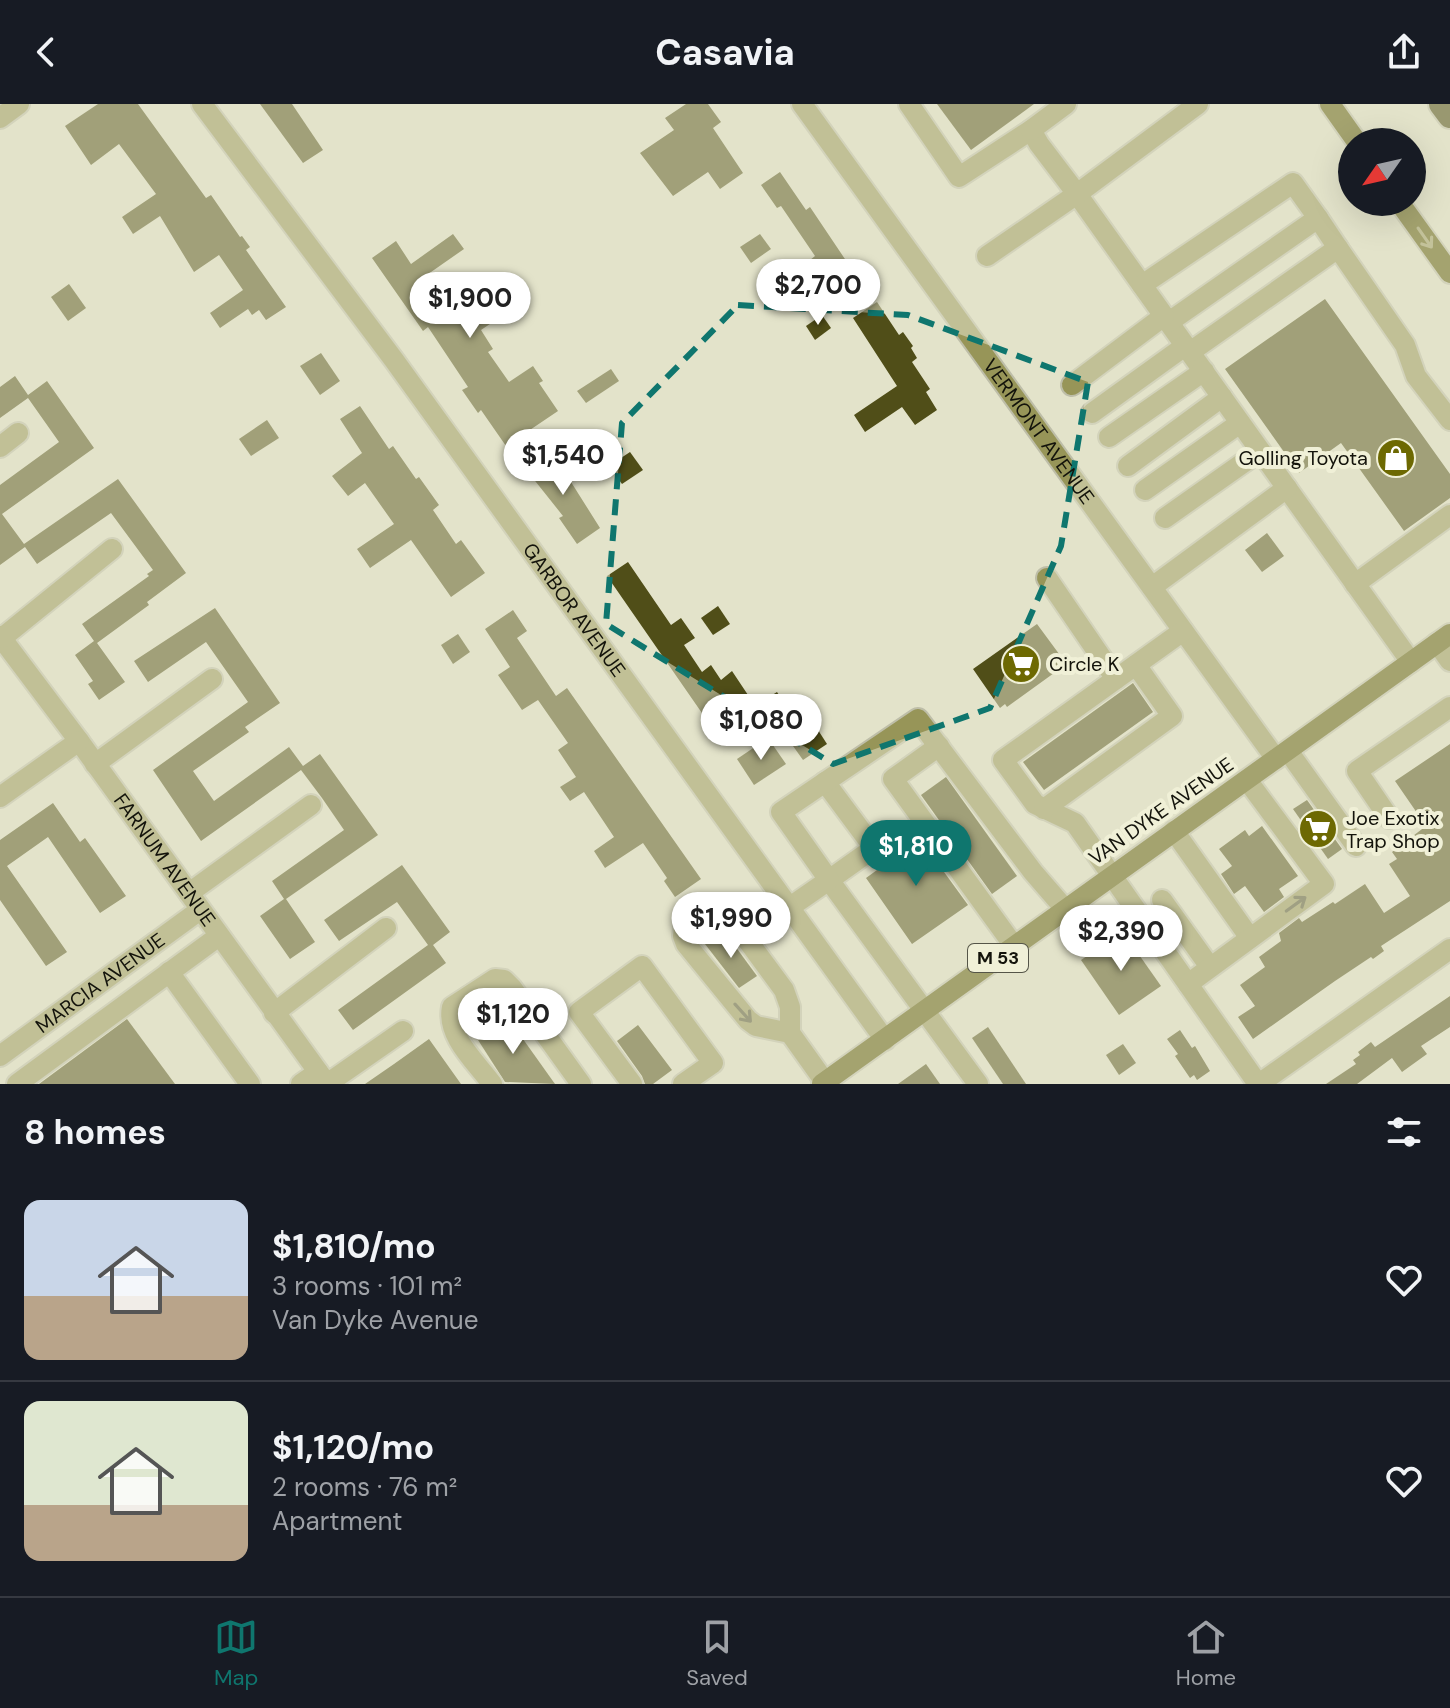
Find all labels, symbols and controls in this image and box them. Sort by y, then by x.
text: Casavia [655,29,795,76]
icon: back [24,30,68,74]
icon: share [1382,30,1426,74]
north arrow [1338,128,1426,216]
map controls [1338,128,1426,216]
one-way arrow [1417,226,1433,248]
pin: $2,700 [753,259,883,327]
text: $2,700 [774,268,862,302]
pin: $1,900 [405,272,535,340]
text: $1,900 [428,281,512,315]
street label: VERMONT AVENUE [977,353,1100,509]
pin: $1,540 [498,429,628,497]
shop icon: Golling Toyota [1375,437,1417,479]
text: $1,540 [522,438,604,472]
place label: Golling Toyota [1238,445,1368,471]
street label: GARBOR AVENUE [517,537,632,682]
supermarket icon: Circle K [1000,643,1042,685]
place label: Circle K [1049,651,1120,677]
pin: $1,080 [696,694,826,762]
text: $1,080 [719,703,803,737]
street label: VAN DYKE AVENUE [1084,751,1238,871]
street label: FARNUM AVENUE [108,788,222,931]
place label: Joe Exotix Trap Shop [1346,805,1440,854]
supermarket icon: Joe Exotix Trap Shop [1297,808,1339,850]
pin: $1,810 [851,820,981,888]
text: $1,810 [878,829,954,863]
pin: $1,990 [666,892,796,960]
one-way arrow [1284,896,1306,913]
text: $1,990 [690,901,772,935]
pin: $2,390 [1056,905,1186,973]
text: $2,390 [1078,914,1164,948]
street label: MARCIA AVENUE [30,927,170,1039]
road number: M 53 [968,944,1028,972]
pin: $1,120 [448,988,578,1056]
text: $1,120 [476,997,550,1031]
one-way arrow [734,1002,752,1022]
text: 8 homes [24,1110,166,1155]
icon: filters [1382,1110,1426,1154]
text: $1,810/mo [272,1224,436,1269]
icon: home [88,1232,184,1328]
icon: heart [1382,1258,1426,1302]
text: 3 rooms · 101 m² [272,1269,462,1303]
text: Van Dyke Avenue [272,1303,478,1337]
text: $1,120/mo [272,1425,434,1470]
icon: home [88,1433,184,1529]
icon: heart [1382,1459,1426,1503]
text: 2 rooms · 76 m² [272,1470,457,1504]
text: Apartment [272,1504,403,1538]
tab: Map [214,1615,258,1692]
tab: Saved [686,1615,748,1692]
tab: Home [1176,1615,1236,1692]

